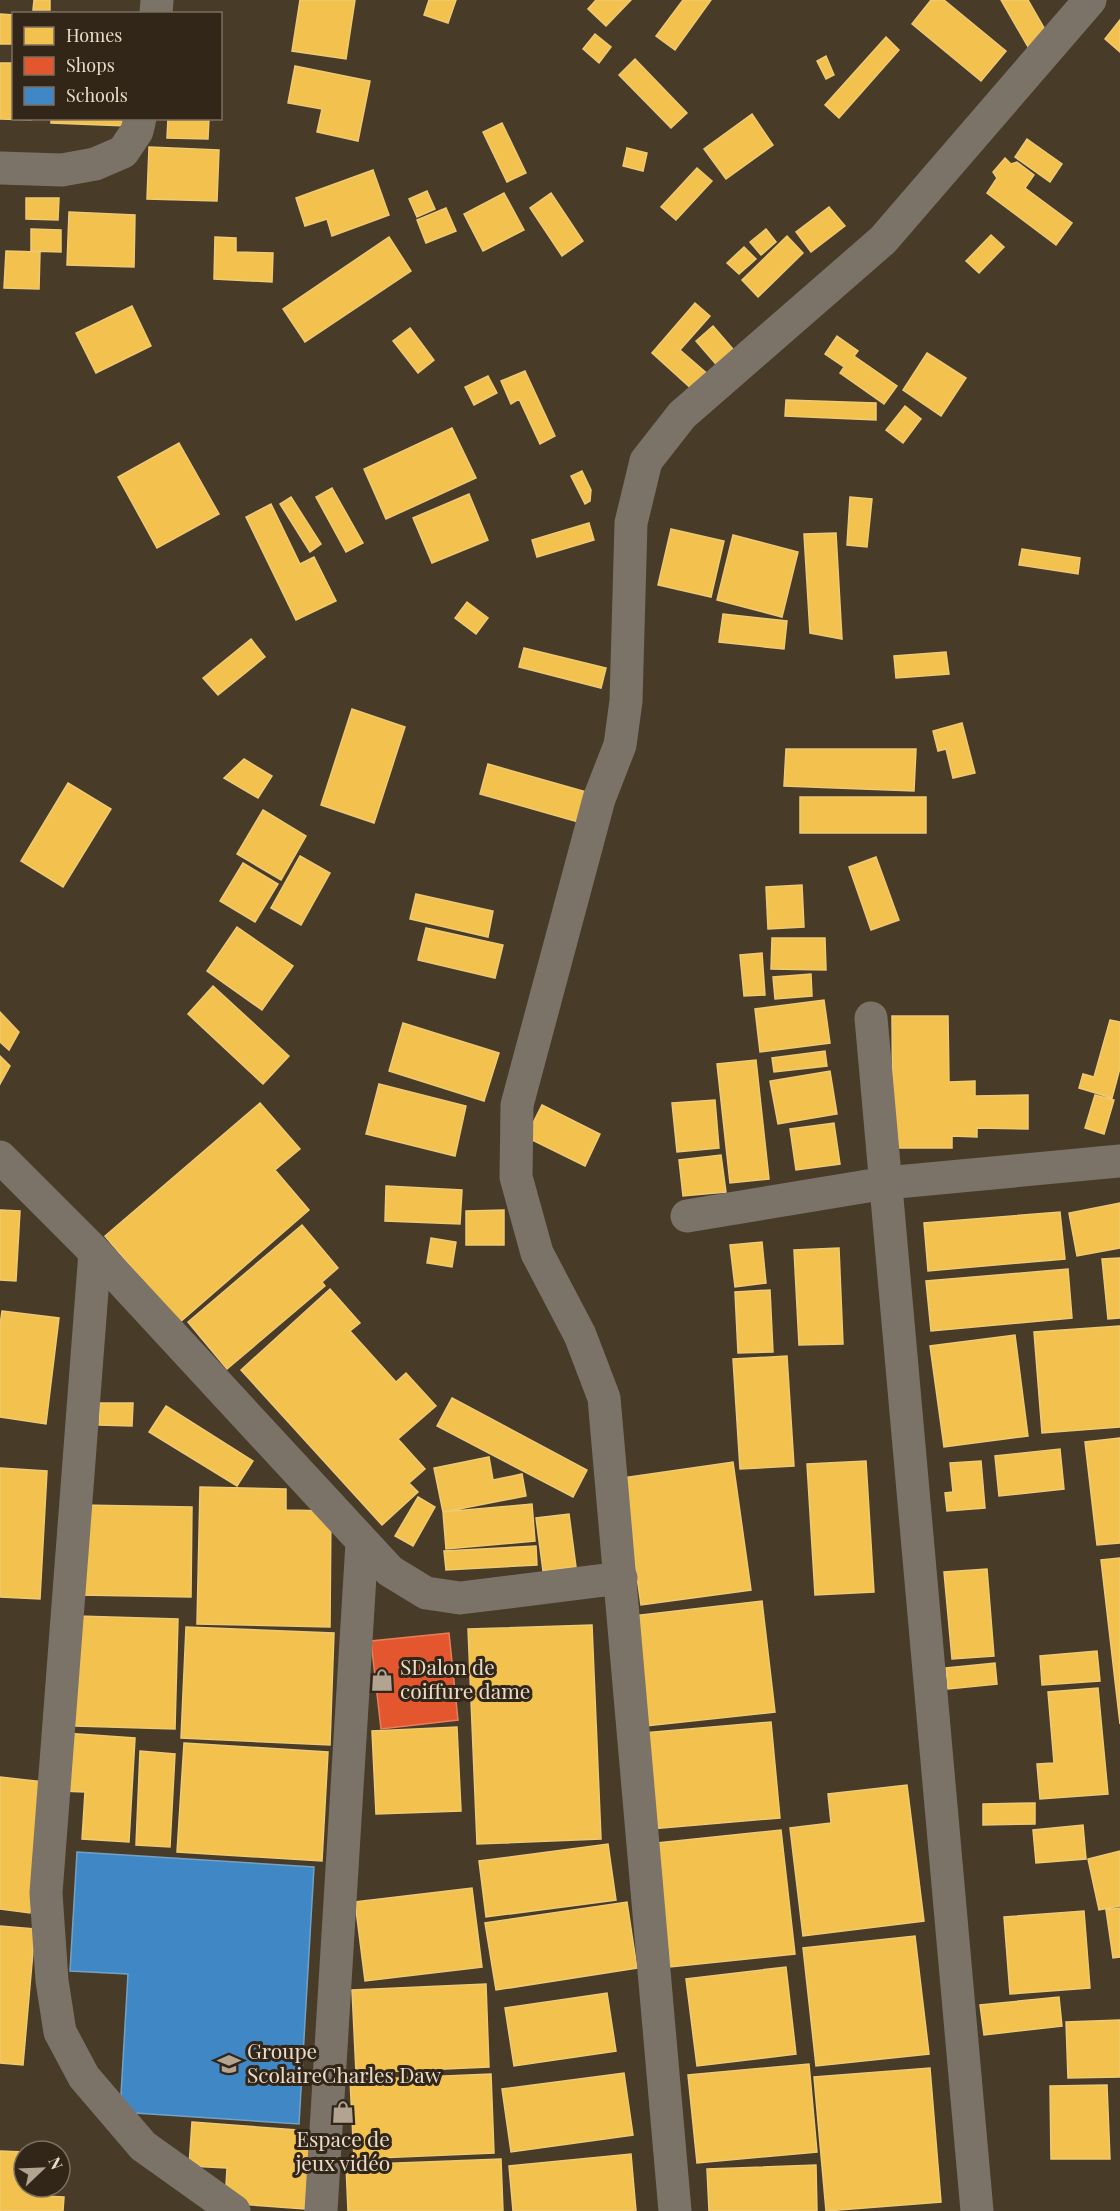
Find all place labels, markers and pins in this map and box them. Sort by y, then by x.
place label: SDalon de coiffure dame [400,1652,531,1704]
shop icon: SDalon de coiffure dame [369,1667,395,1693]
place label: Groupe ScolaireCharles Daw [247,2036,442,2088]
school or university icon: Groupe ScolaireCharles Daw [216,2051,242,2077]
shop icon: Espace de jeux vidéo [330,2099,356,2125]
place label: Espace de jeux vidéo [295,2124,390,2176]

